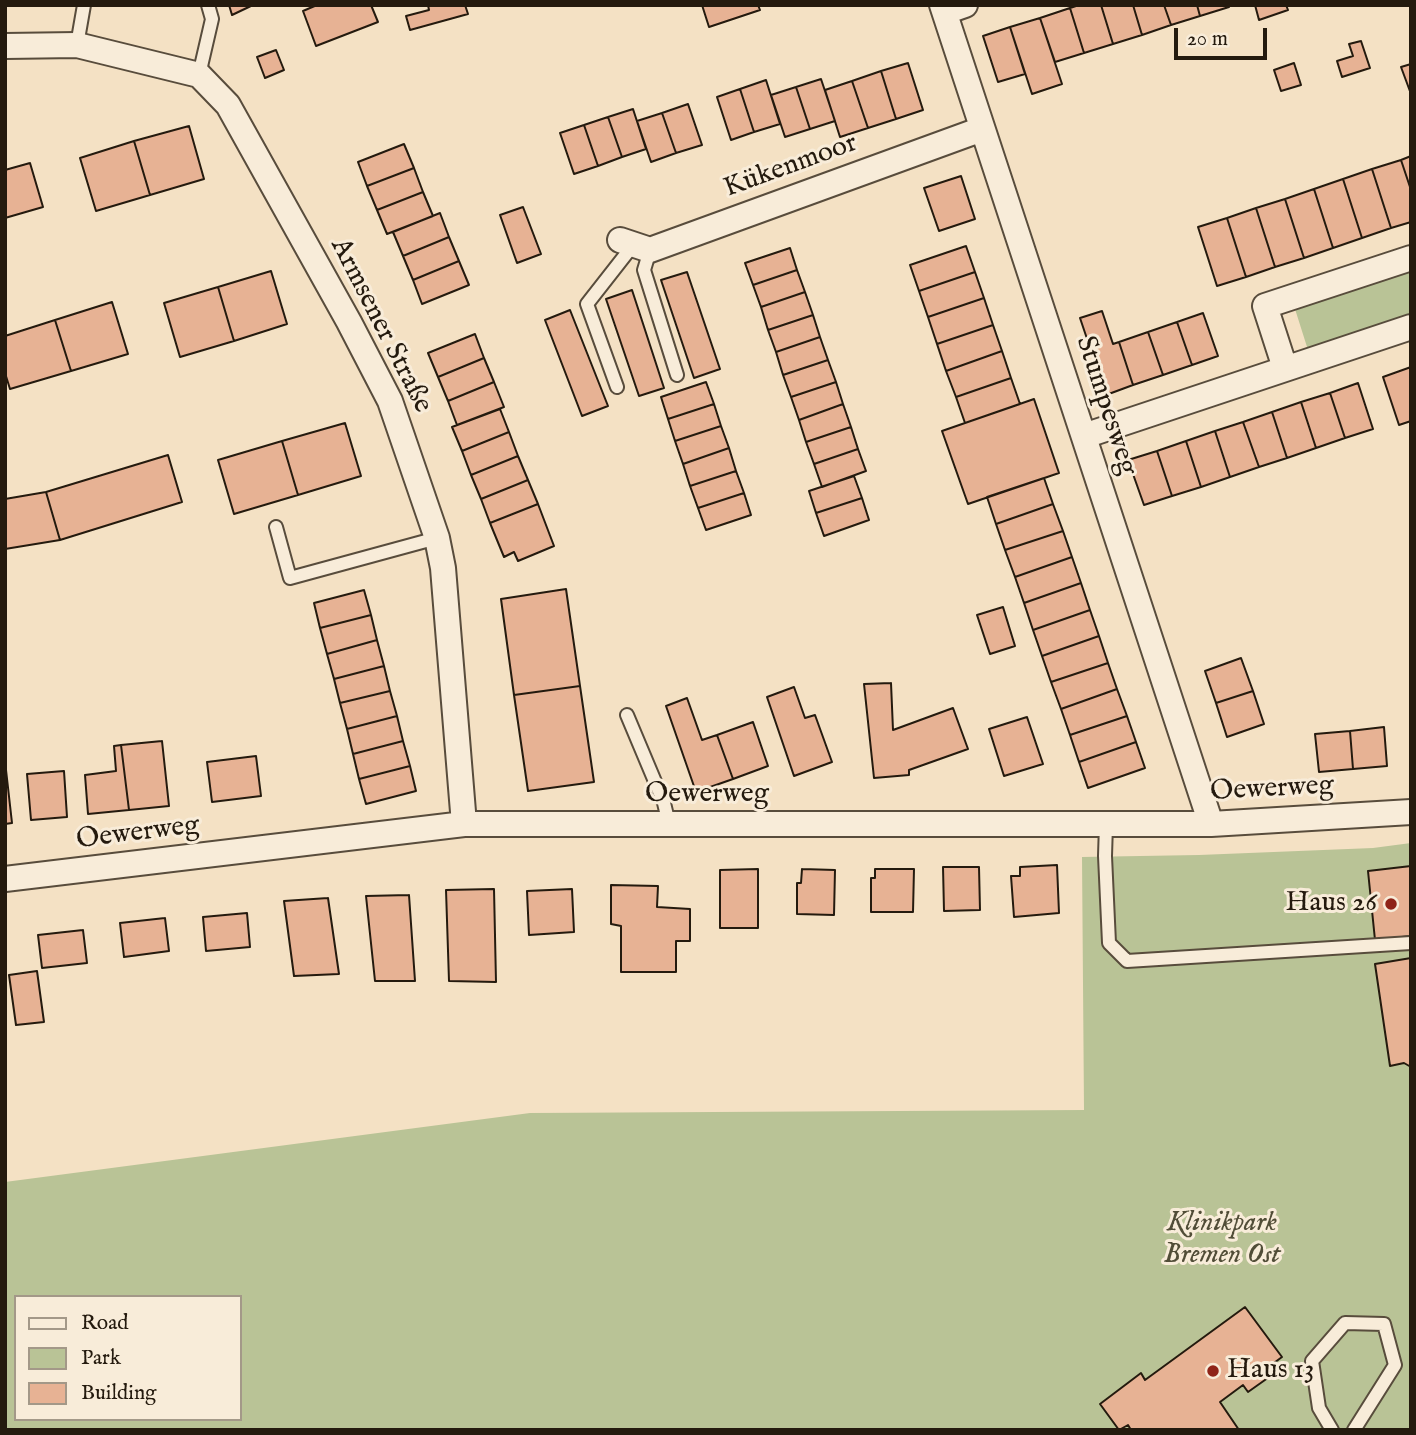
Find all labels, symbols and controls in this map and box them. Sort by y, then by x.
scale bar [1178,14,1271,58]
text: 20 m [1187,26,1228,53]
street label: Kükenmoor [720,127,862,207]
street label: Armsener Straße [322,233,438,419]
street label: Stumpesweg [1067,332,1143,480]
street label: Oewerweg [1209,770,1335,810]
street label: Oewerweg [645,778,769,812]
street label: Oewerweg [75,810,201,858]
place label: Haus 26 [1285,887,1377,921]
marker: Haus 26 [1383,896,1399,912]
park label: Klinikpark Bremen Ost [1163,1207,1281,1273]
legend [14,1295,242,1421]
text: Road [81,1310,128,1337]
text: Park [81,1345,121,1372]
place label: Haus 13 [1227,1354,1315,1388]
marker: Haus 13 [1205,1363,1221,1379]
text: Building [81,1380,156,1407]

